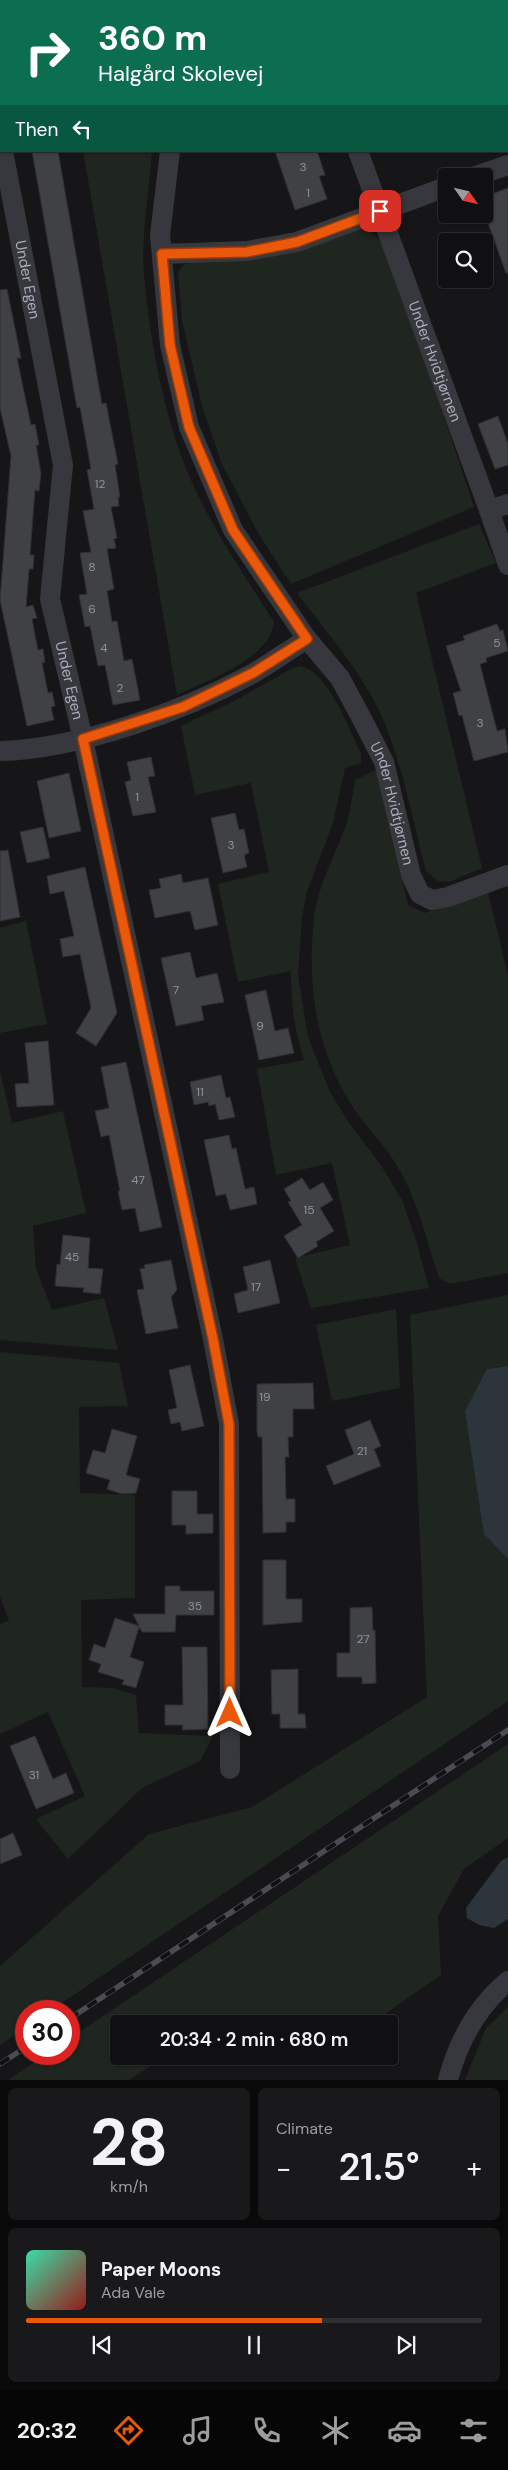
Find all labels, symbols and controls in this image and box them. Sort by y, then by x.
text: 360 m [98,15,207,61]
icon: right [15,20,80,85]
text: Halgård Skolevej [98,59,263,88]
icon: left [68,115,96,143]
text: Then [15,117,58,142]
house number: 3 [299,159,307,175]
north arrow [438,168,492,222]
map controls [438,168,493,288]
house number: 1 [306,185,310,201]
pin [359,190,401,232]
icon: arrive [366,197,394,225]
button: search [438,233,493,288]
street label: Under Egen [10,239,45,321]
street label: Under Hvidtjørnen [404,298,466,424]
house number: 12 [95,476,105,492]
house number: 8 [88,559,96,575]
house number: 6 [88,601,96,617]
house number: 5 [493,635,501,651]
street label: Under Egen [50,639,88,722]
house number: 4 [100,640,108,656]
house number: 2 [117,680,124,696]
house number: 3 [476,715,484,731]
street label: Under Hvidtjørnen [365,738,418,867]
house number: 1 [135,789,139,805]
house number: 3 [227,837,235,853]
house number: 7 [173,982,179,998]
house number: 9 [256,1018,264,1034]
house number: 11 [196,1084,204,1100]
house number: 47 [131,1172,145,1188]
house number: 15 [303,1202,315,1218]
house number: 45 [65,1249,79,1265]
house number: 17 [251,1279,261,1295]
house number: 19 [259,1389,271,1405]
house number: 21 [357,1443,367,1459]
house number: 35 [188,1598,202,1614]
house number: 27 [356,1631,370,1647]
position arrow [203,1686,255,1738]
house number: 31 [29,1767,39,1783]
speed limit sign: 30 [15,2000,80,2065]
text: 20:34 · 2 min · 680 m [160,2027,348,2052]
text: 28 [90,2101,168,2185]
text: Climate [276,2118,333,2139]
text: 21.5° [338,2142,420,2192]
text: − [276,2150,291,2187]
text: + [467,2150,482,2187]
text: km/h [110,2176,148,2197]
text: Paper Moons [101,2257,221,2282]
text: Ada Vale [101,2282,165,2303]
icon: previous [88,2331,116,2359]
icon: pause [240,2331,268,2359]
icon: next [392,2331,420,2359]
icon: directions [111,2413,146,2448]
icon: music [180,2413,215,2448]
icon: phone [249,2413,284,2448]
icon: climate [318,2413,353,2448]
icon: car [387,2413,422,2448]
icon: filters [456,2413,491,2448]
text: 20:32 [17,2416,77,2445]

